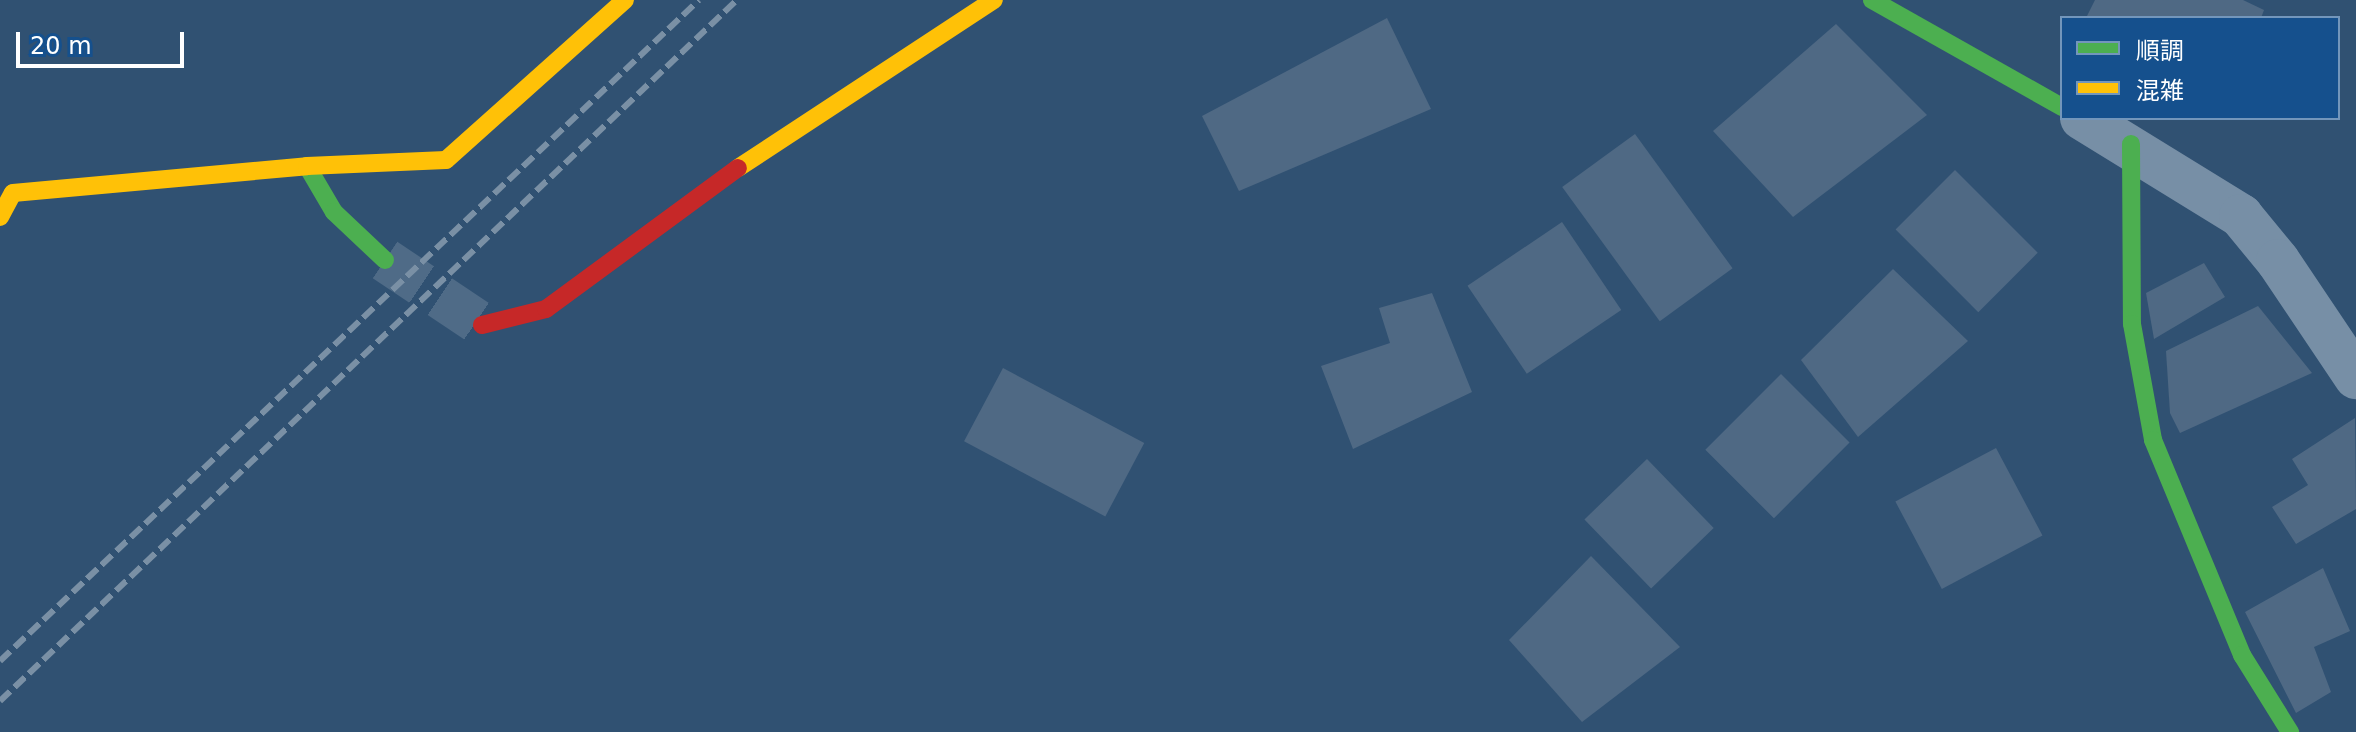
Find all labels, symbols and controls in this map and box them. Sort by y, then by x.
scale bar [20,16,188,66]
legend [2060,16,2340,120]
text: 20 m [30,32,92,60]
text: 順調 [2136,37,2184,65]
text: 混雑 [2136,77,2184,105]

